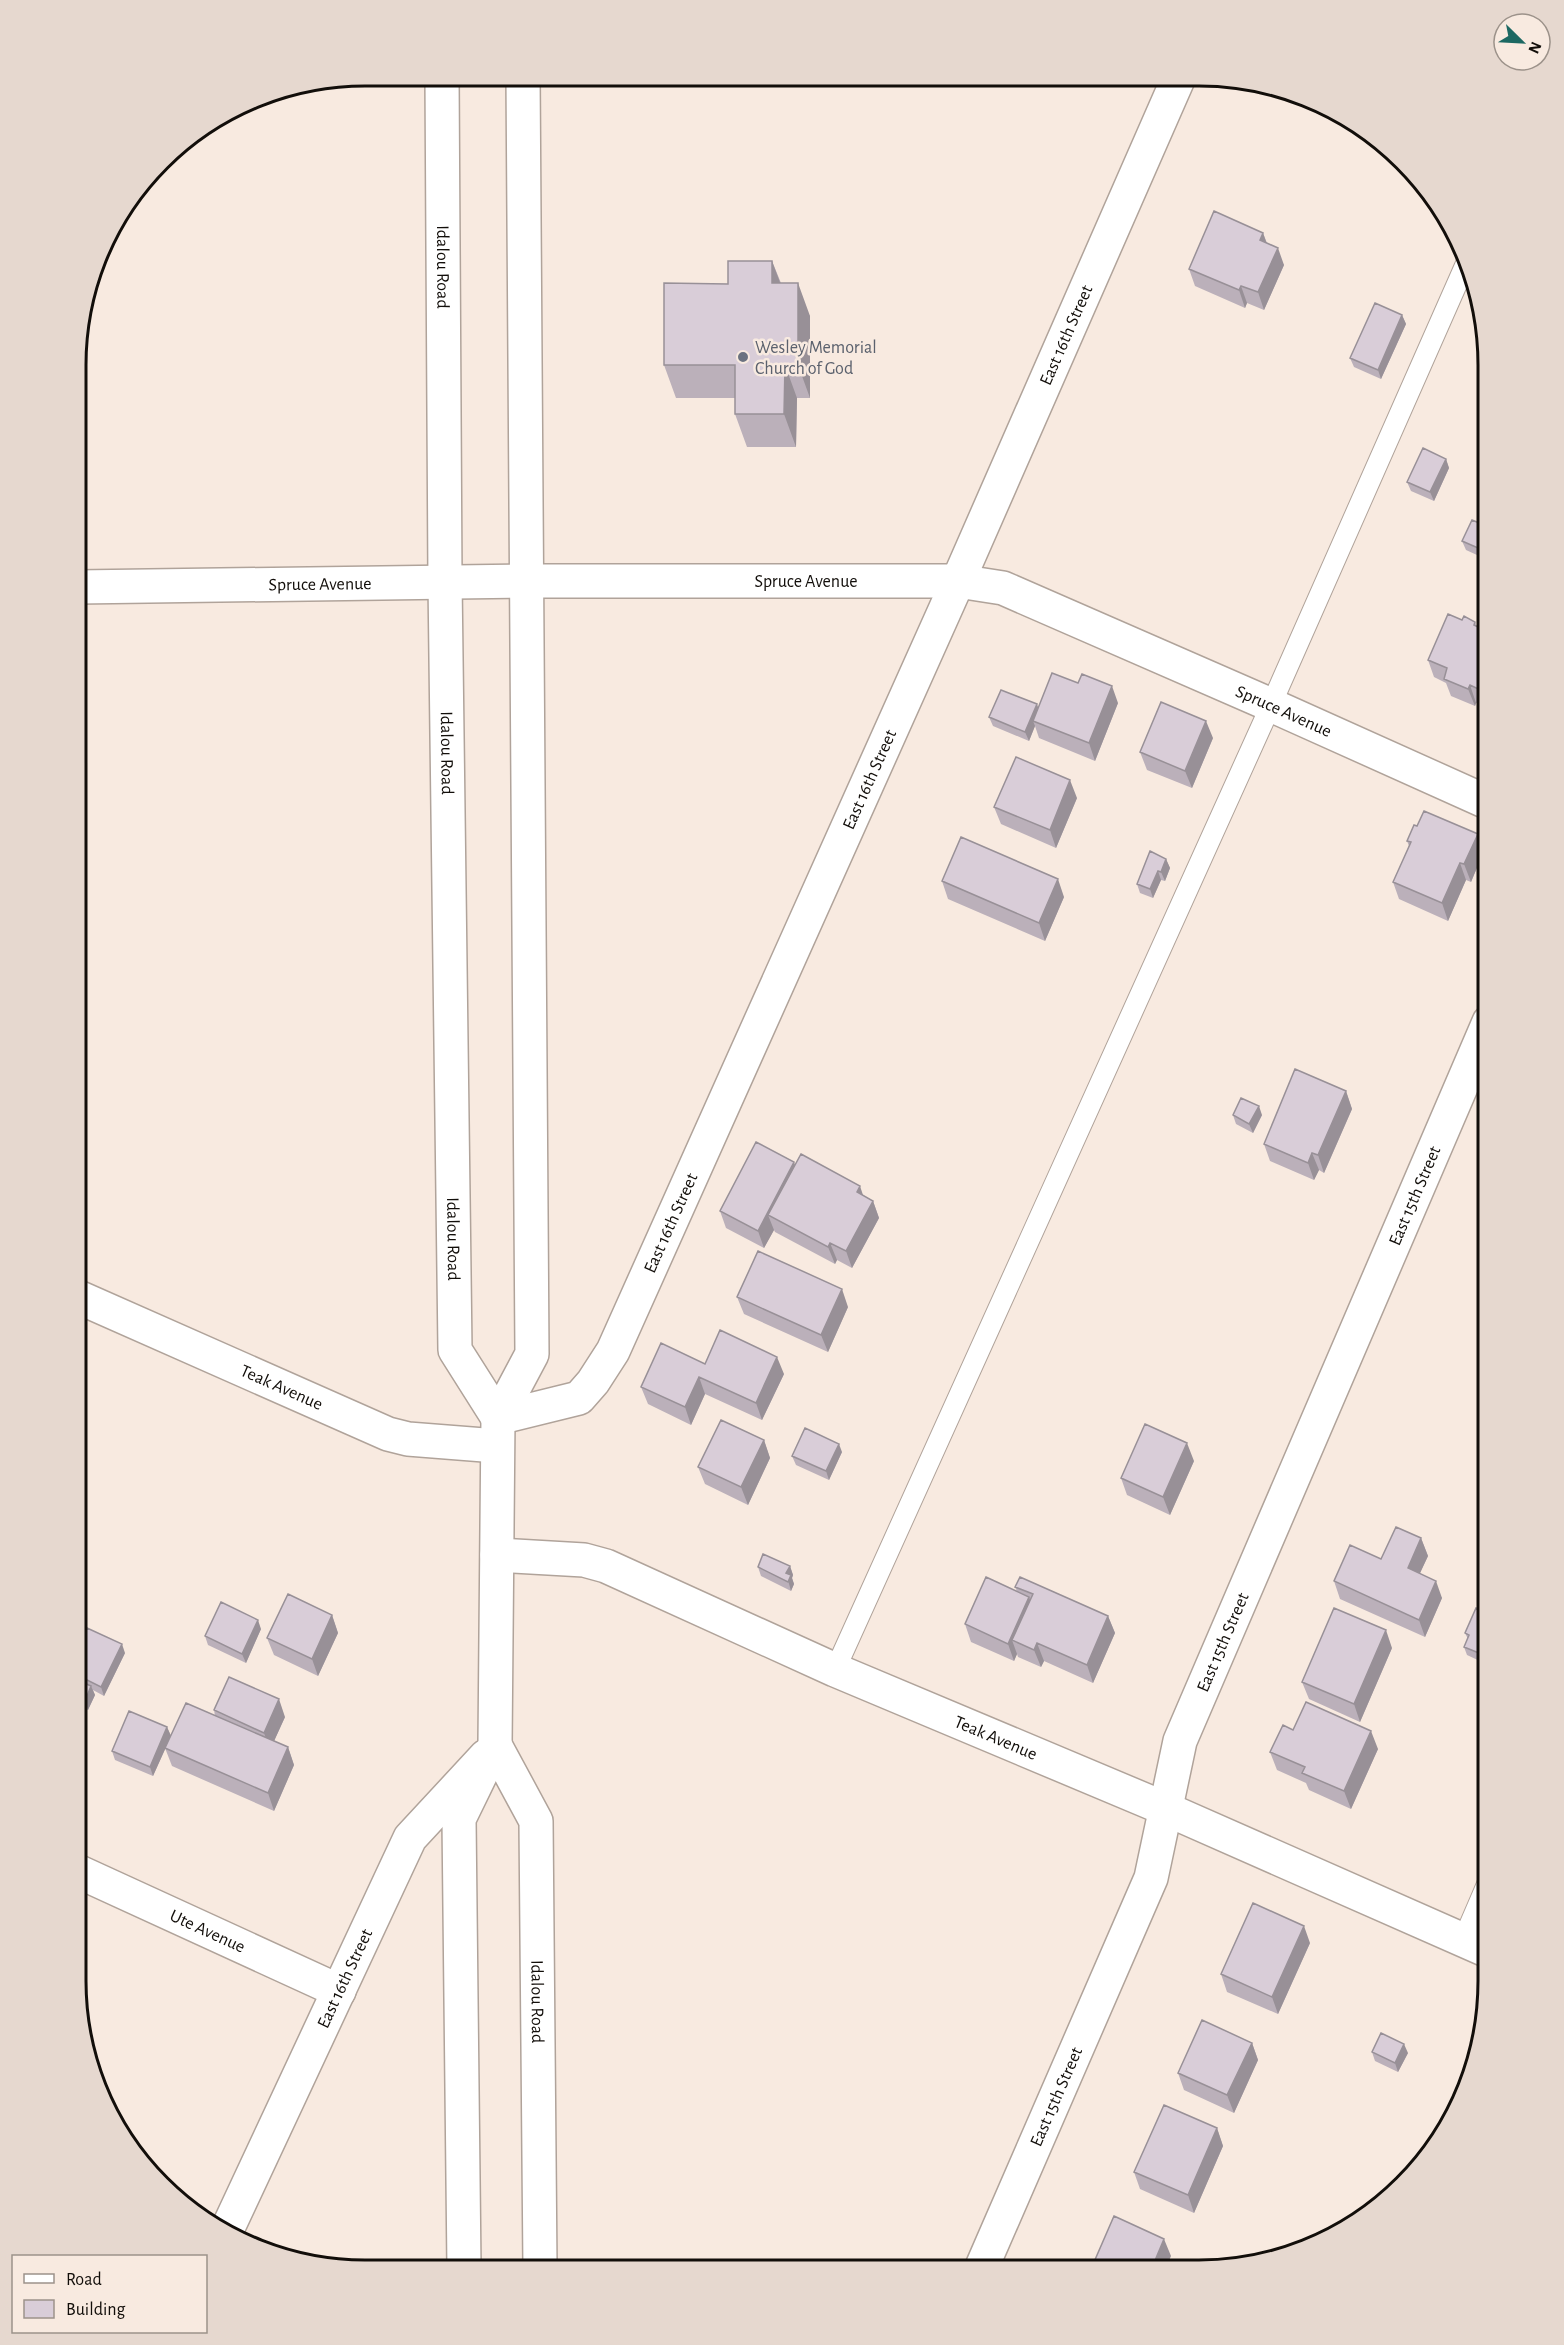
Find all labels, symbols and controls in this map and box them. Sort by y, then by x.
north arrow [1492,12,1552,72]
text: N [1525,39,1544,56]
street label: Idalou Road [433,225,451,309]
street label: East 16th Street [1037,282,1097,388]
place label: Wesley Memorial Church of God [755,339,877,378]
marker: Wesley Memorial Church of God [736,350,750,364]
street label: Spruce Avenue [754,573,858,591]
street label: Spruce Avenue [268,575,372,594]
street label: Spruce Avenue [1233,683,1334,741]
street label: Idalou Road [437,711,456,795]
street label: East 16th Street [840,727,900,832]
street label: East 15th Street [1386,1143,1445,1248]
street label: East 16th Street [641,1170,702,1276]
street label: Idalou Road [443,1197,462,1281]
street label: Teak Avenue [237,1362,325,1414]
street label: East 15th Street [1194,1590,1253,1695]
street label: Teak Avenue [951,1713,1040,1764]
street label: Ute Avenue [167,1907,248,1957]
street label: East 16th Street [315,1926,376,2031]
street label: Idalou Road [527,1960,546,2043]
street label: East 15th Street [1027,2044,1086,2149]
legend [12,2255,207,2333]
text: Road [66,2271,102,2289]
text: Building [66,2301,126,2319]

